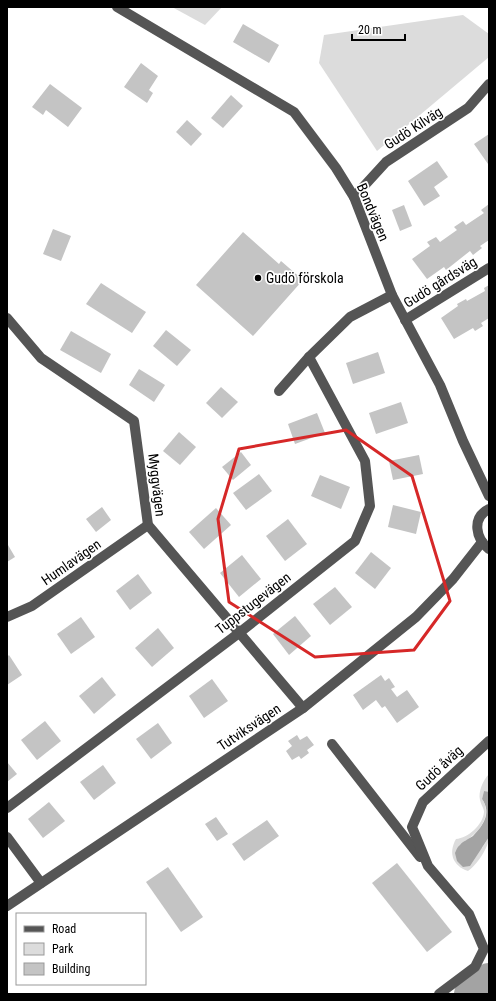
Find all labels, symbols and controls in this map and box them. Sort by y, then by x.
scale bar [352,16,405,42]
text: 20 m [358,23,382,37]
street label: Gudö Kilväg [381,103,445,153]
street label: Bondvägen [354,181,392,243]
street label: Gudö gårdsväg [401,253,479,311]
place label: Gudö förskola [266,270,344,286]
marker: Gudö förskola [253,273,263,283]
street label: Myggvägen [145,453,169,517]
street label: Humlavägen [38,536,104,588]
street label: Tuppstugevägen [212,569,294,637]
street label: Tutviksvägen [215,700,283,754]
street label: Gudö åväg [412,742,466,794]
legend [16,913,146,985]
text: Road [52,922,76,936]
text: Park [52,942,74,956]
text: Building [52,962,90,976]

